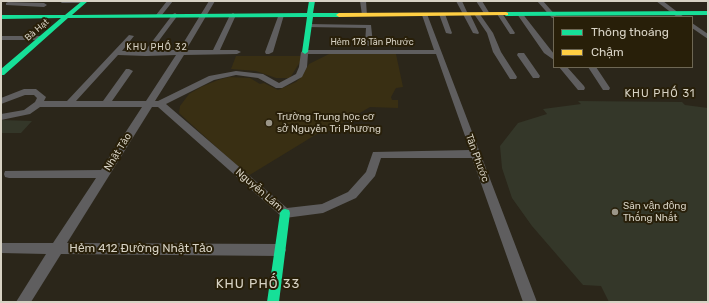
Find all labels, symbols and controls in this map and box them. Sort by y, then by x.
legend [553,16,693,68]
street label: Bà Hạt [23,17,51,43]
text: Thông thoáng [591,25,669,39]
street label: Hẻm 178 Tân Phước [331,37,413,47]
district label: KHU PHỐ 32 [126,42,188,52]
text: Chậm [591,45,624,59]
district label: KHU PHỐ 31 [624,87,696,101]
place label: Trường Trung học cơ sở Nguyễn Tri Phương [277,111,379,134]
marker: Trường Trung học cơ sở Nguyễn Tri Phương [264,118,274,128]
street label: Nhật Tảo [102,131,134,173]
street label: Tân Phước [463,133,491,183]
street label: Nguyễn Lâm [233,166,285,214]
place label: Sân vận động Thống Nhất [623,200,687,224]
marker: Sân vận động Thống Nhất [610,207,620,217]
street label: Hẻm 412 Đường Nhật Tảo [70,242,212,256]
district label: KHU PHỐ 33 [216,276,300,292]

